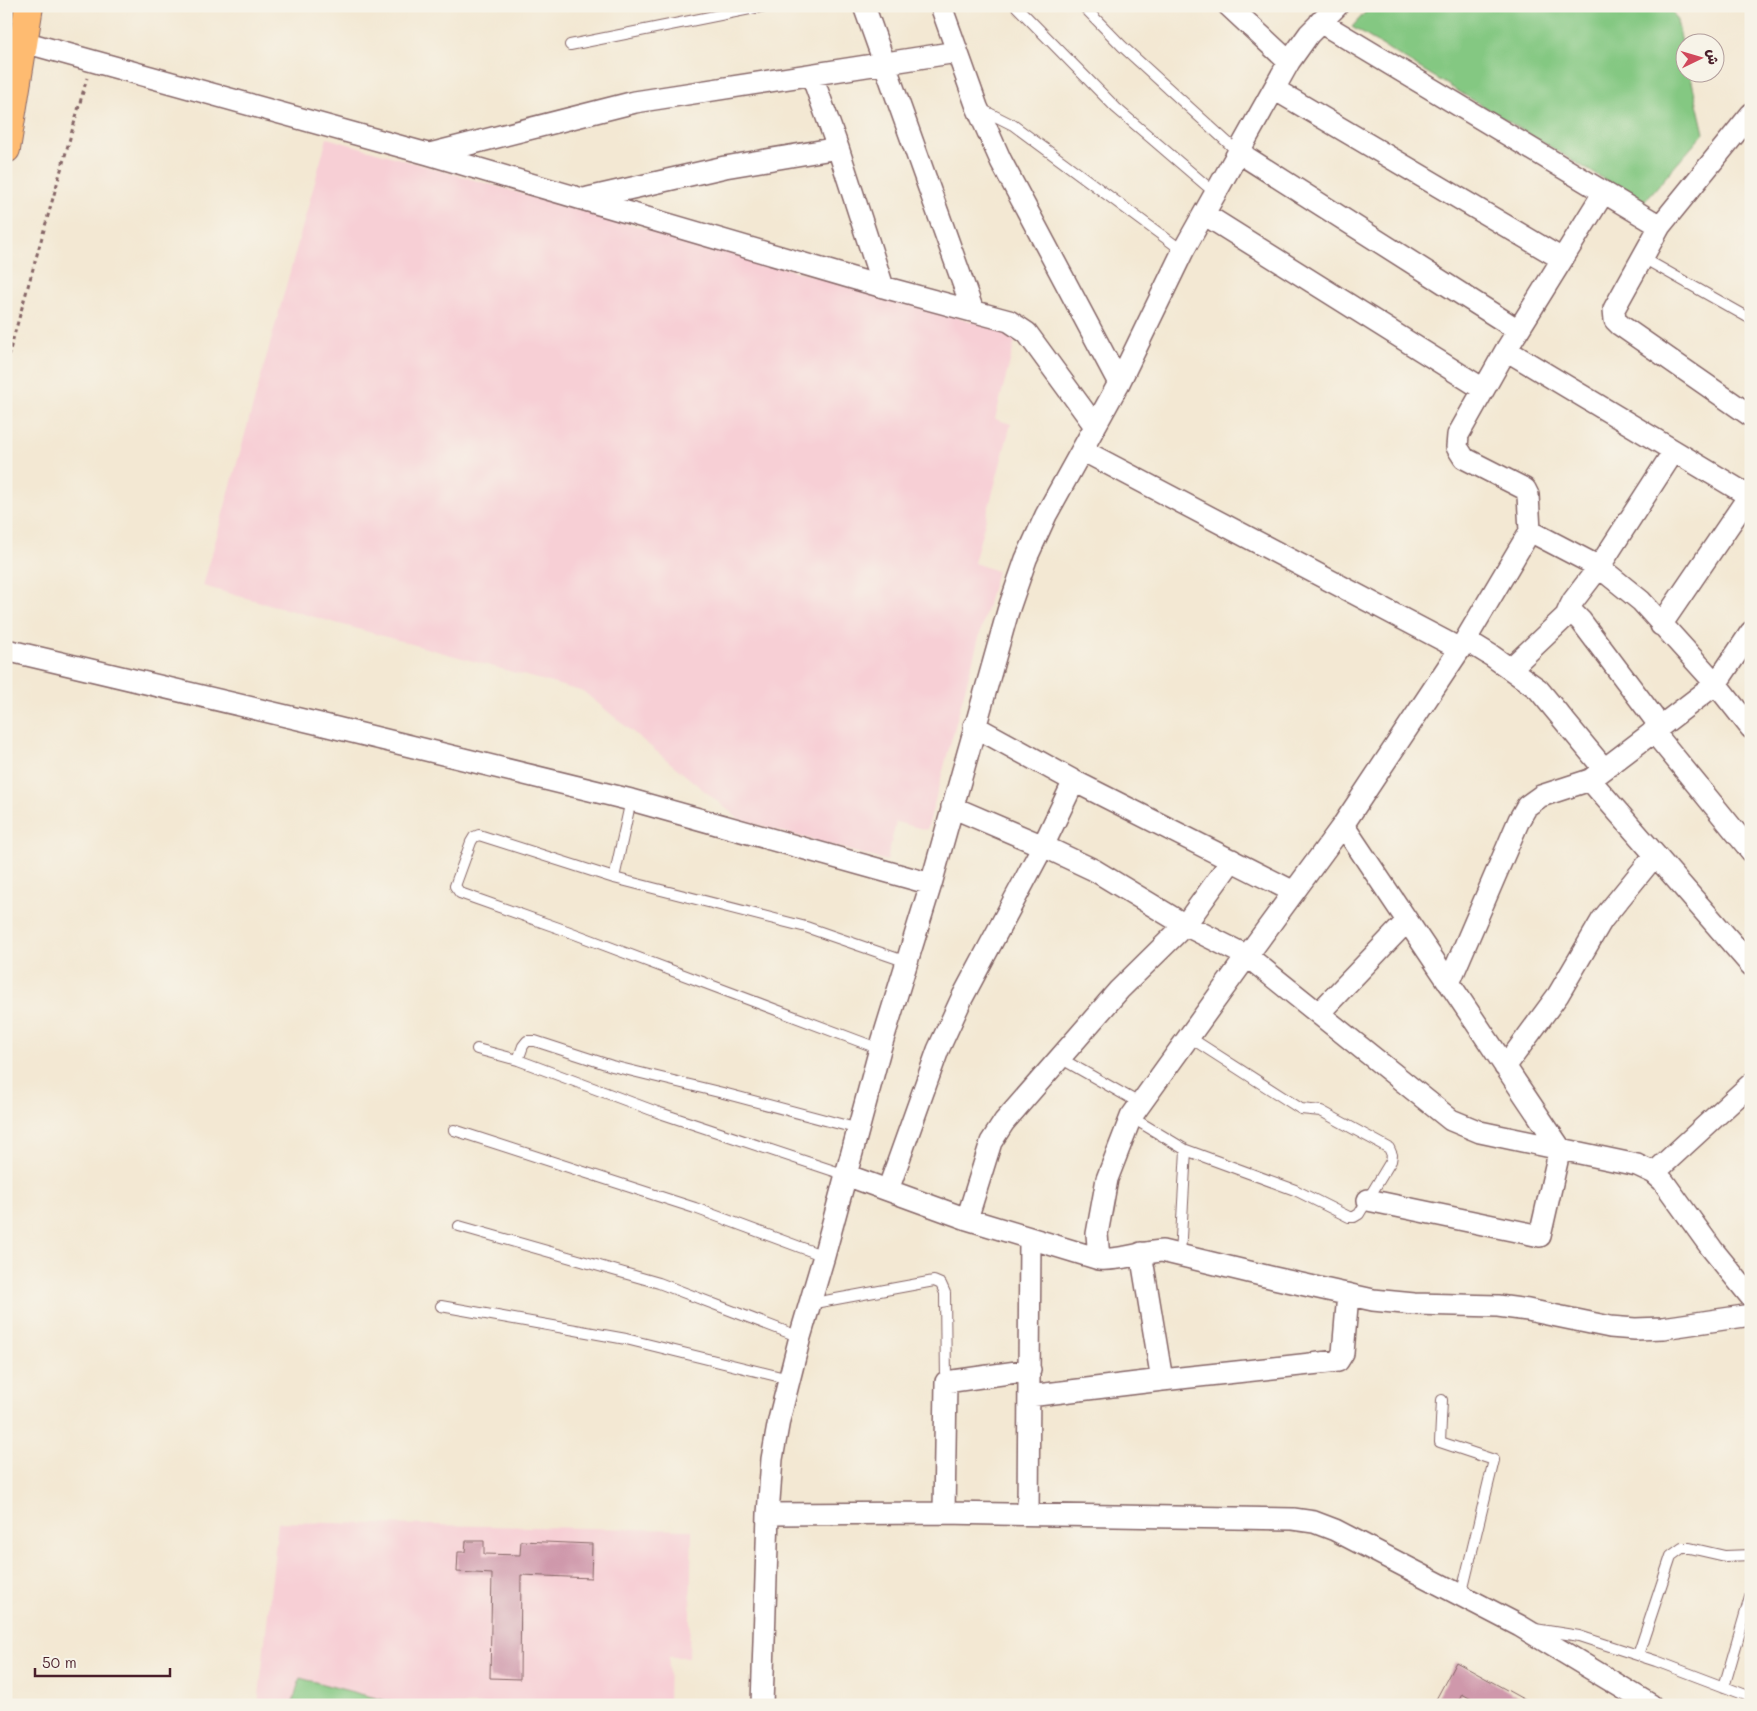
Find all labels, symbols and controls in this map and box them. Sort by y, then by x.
north arrow [1674,32,1724,82]
text: ش [1703,48,1724,65]
scale bar [35,1646,170,1678]
text: 50 m [42,1652,77,1672]

